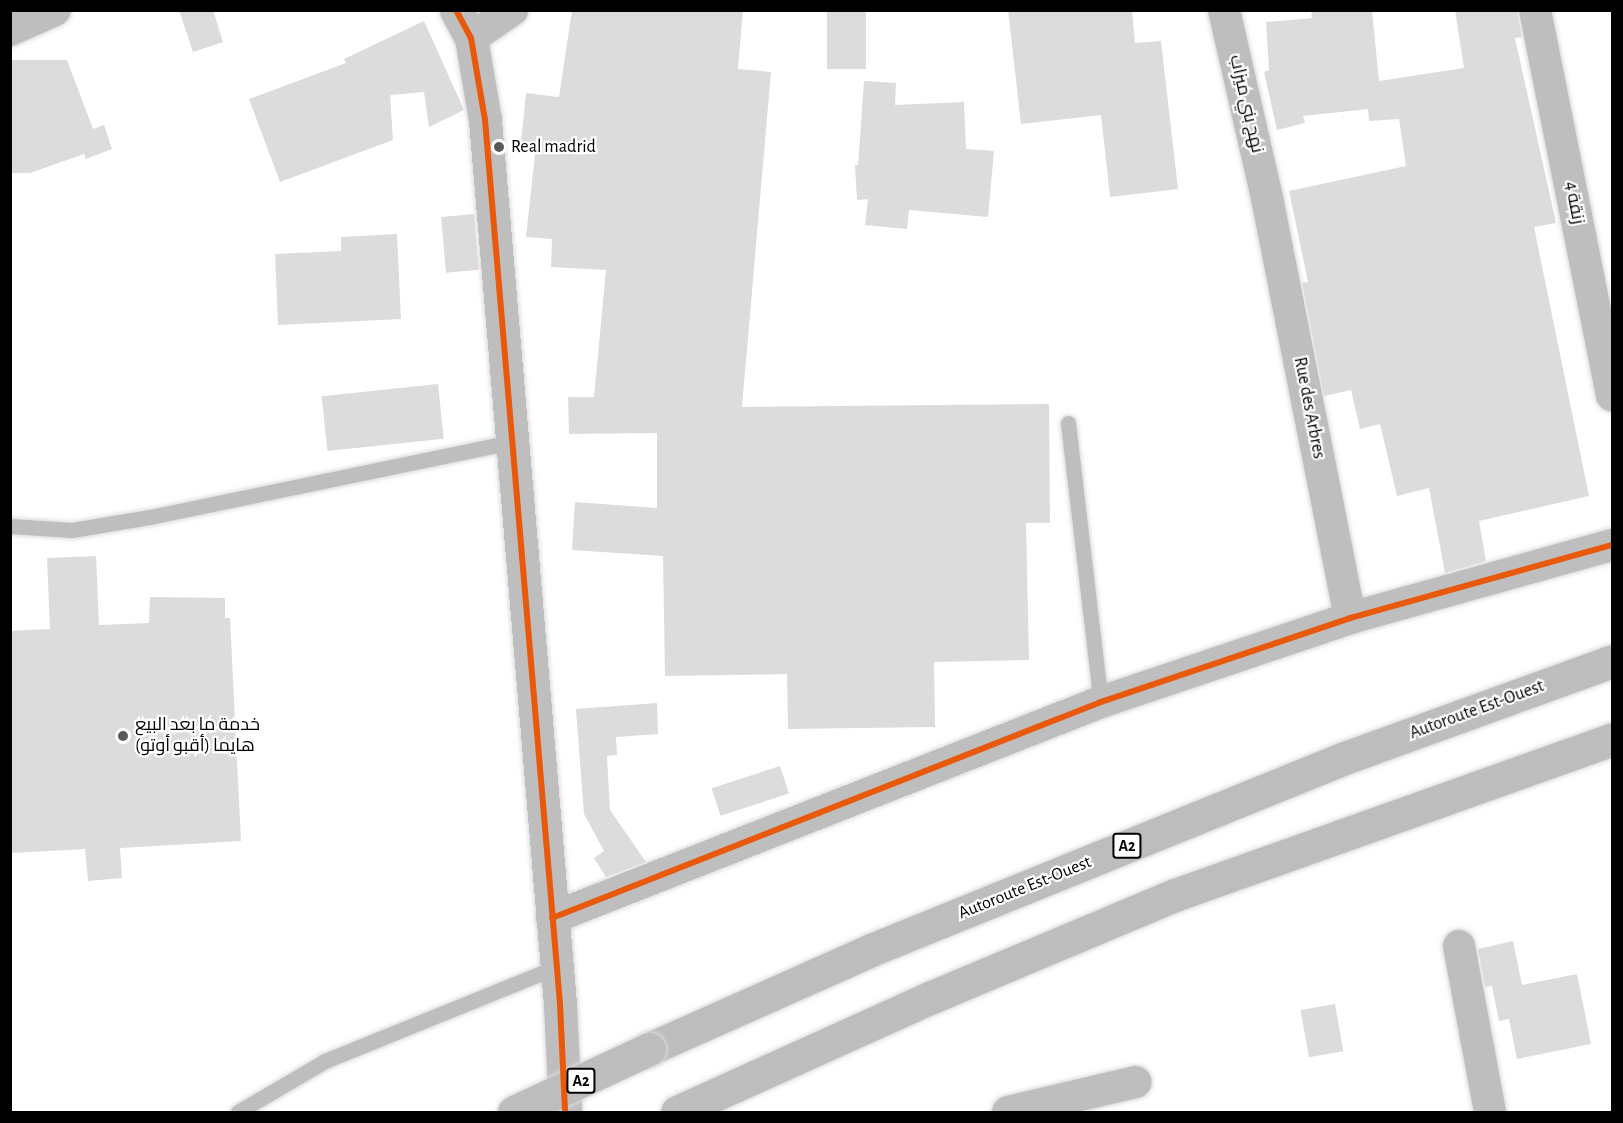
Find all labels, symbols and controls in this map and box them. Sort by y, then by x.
street label: نهج بني ميزاب [1224,53,1268,155]
place label: Real madrid [511,136,596,158]
marker: Real madrid [492,140,506,154]
street label: زنقة 4 [1559,180,1589,226]
street label: Rue des Arbres [1289,355,1329,461]
street label: Autoroute Est-Ouest [1407,676,1547,744]
place label: خدمة ما بعد البيع هايما (أقبو أوتو) [135,715,260,758]
marker: خدمة ما بعد البيع هايما (أقبو أوتو) [116,729,130,743]
road number: A2 [1112,833,1142,859]
street label: Autoroute Est-Ouest [955,851,1095,925]
road number: A2 [566,1068,596,1094]

